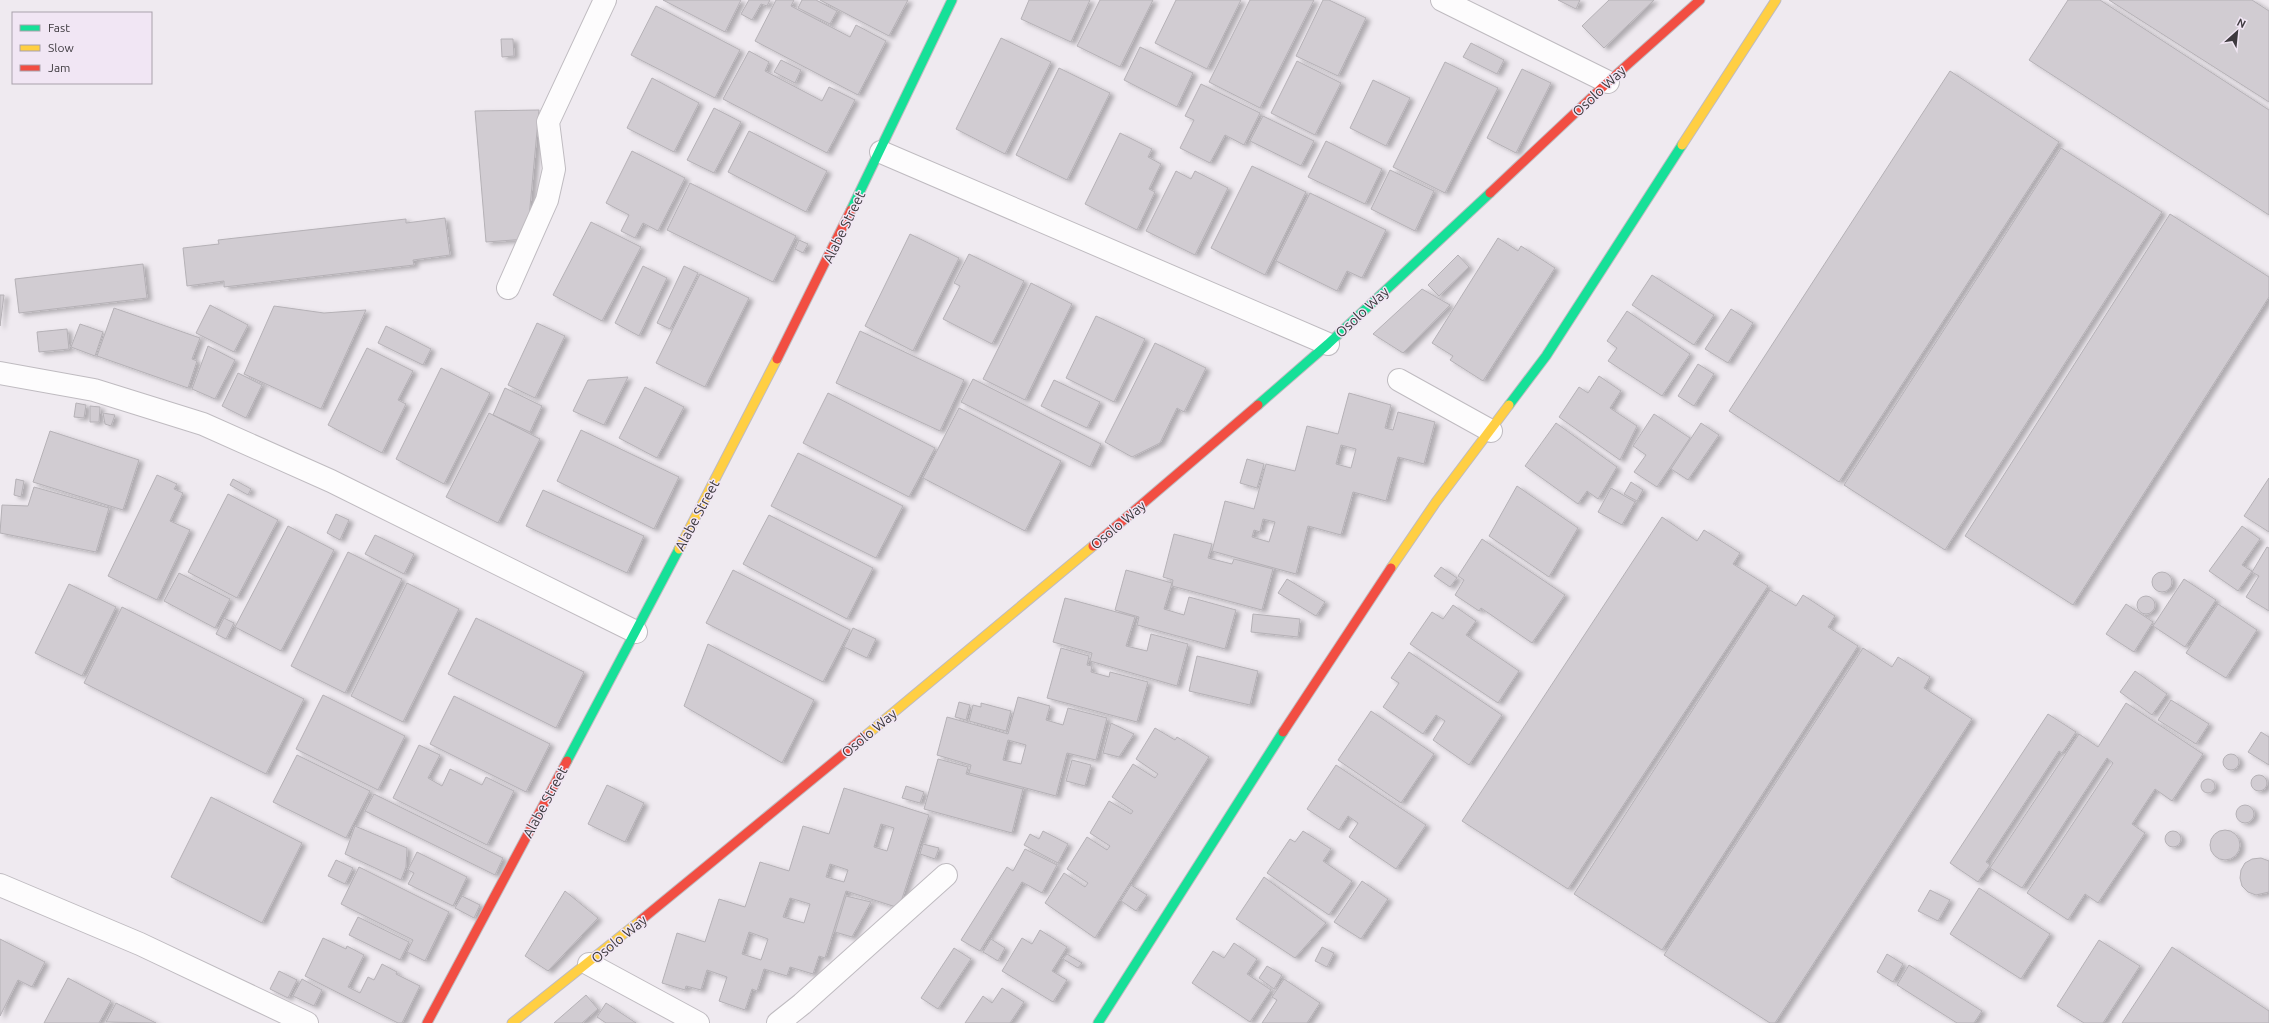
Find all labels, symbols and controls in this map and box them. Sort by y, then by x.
legend [12,12,152,84]
north arrow [2217,12,2257,52]
text: N [2235,16,2248,30]
text: Fast [48,21,70,34]
text: Slow [48,41,74,54]
text: Jam [48,61,70,74]
street label: Osolo Way [1569,62,1629,120]
street label: Alabe Street [820,188,869,266]
street label: Osolo Way [1332,283,1392,341]
street label: Alabe Street [672,476,723,553]
street label: Osolo Way [1087,497,1149,553]
street label: Osolo Way [838,705,900,761]
street label: Alabe Street [520,763,571,840]
street label: Osolo Way [588,912,650,966]

